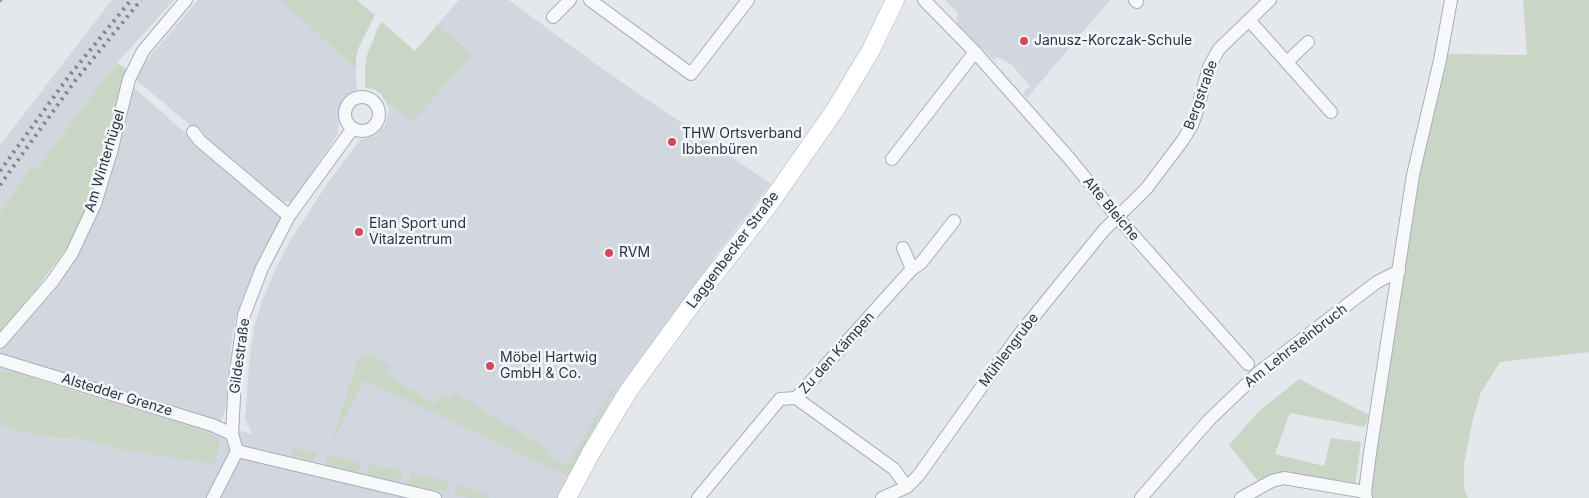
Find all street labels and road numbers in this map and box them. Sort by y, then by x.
street label: Bergstraße [1181,58,1221,132]
street label: Am Winterhügel [81,108,129,214]
street label: Alte Bleiche [1079,174,1143,244]
street label: Laggenbecker Straße [683,188,783,312]
street label: Am Lehrsteinbruch [1241,301,1351,391]
street label: Zu den Kämpen [796,309,878,397]
street label: Mühlengrube [976,310,1042,390]
street label: Gildestraße [226,317,254,395]
street label: Alstedder Grenze [59,370,175,420]

